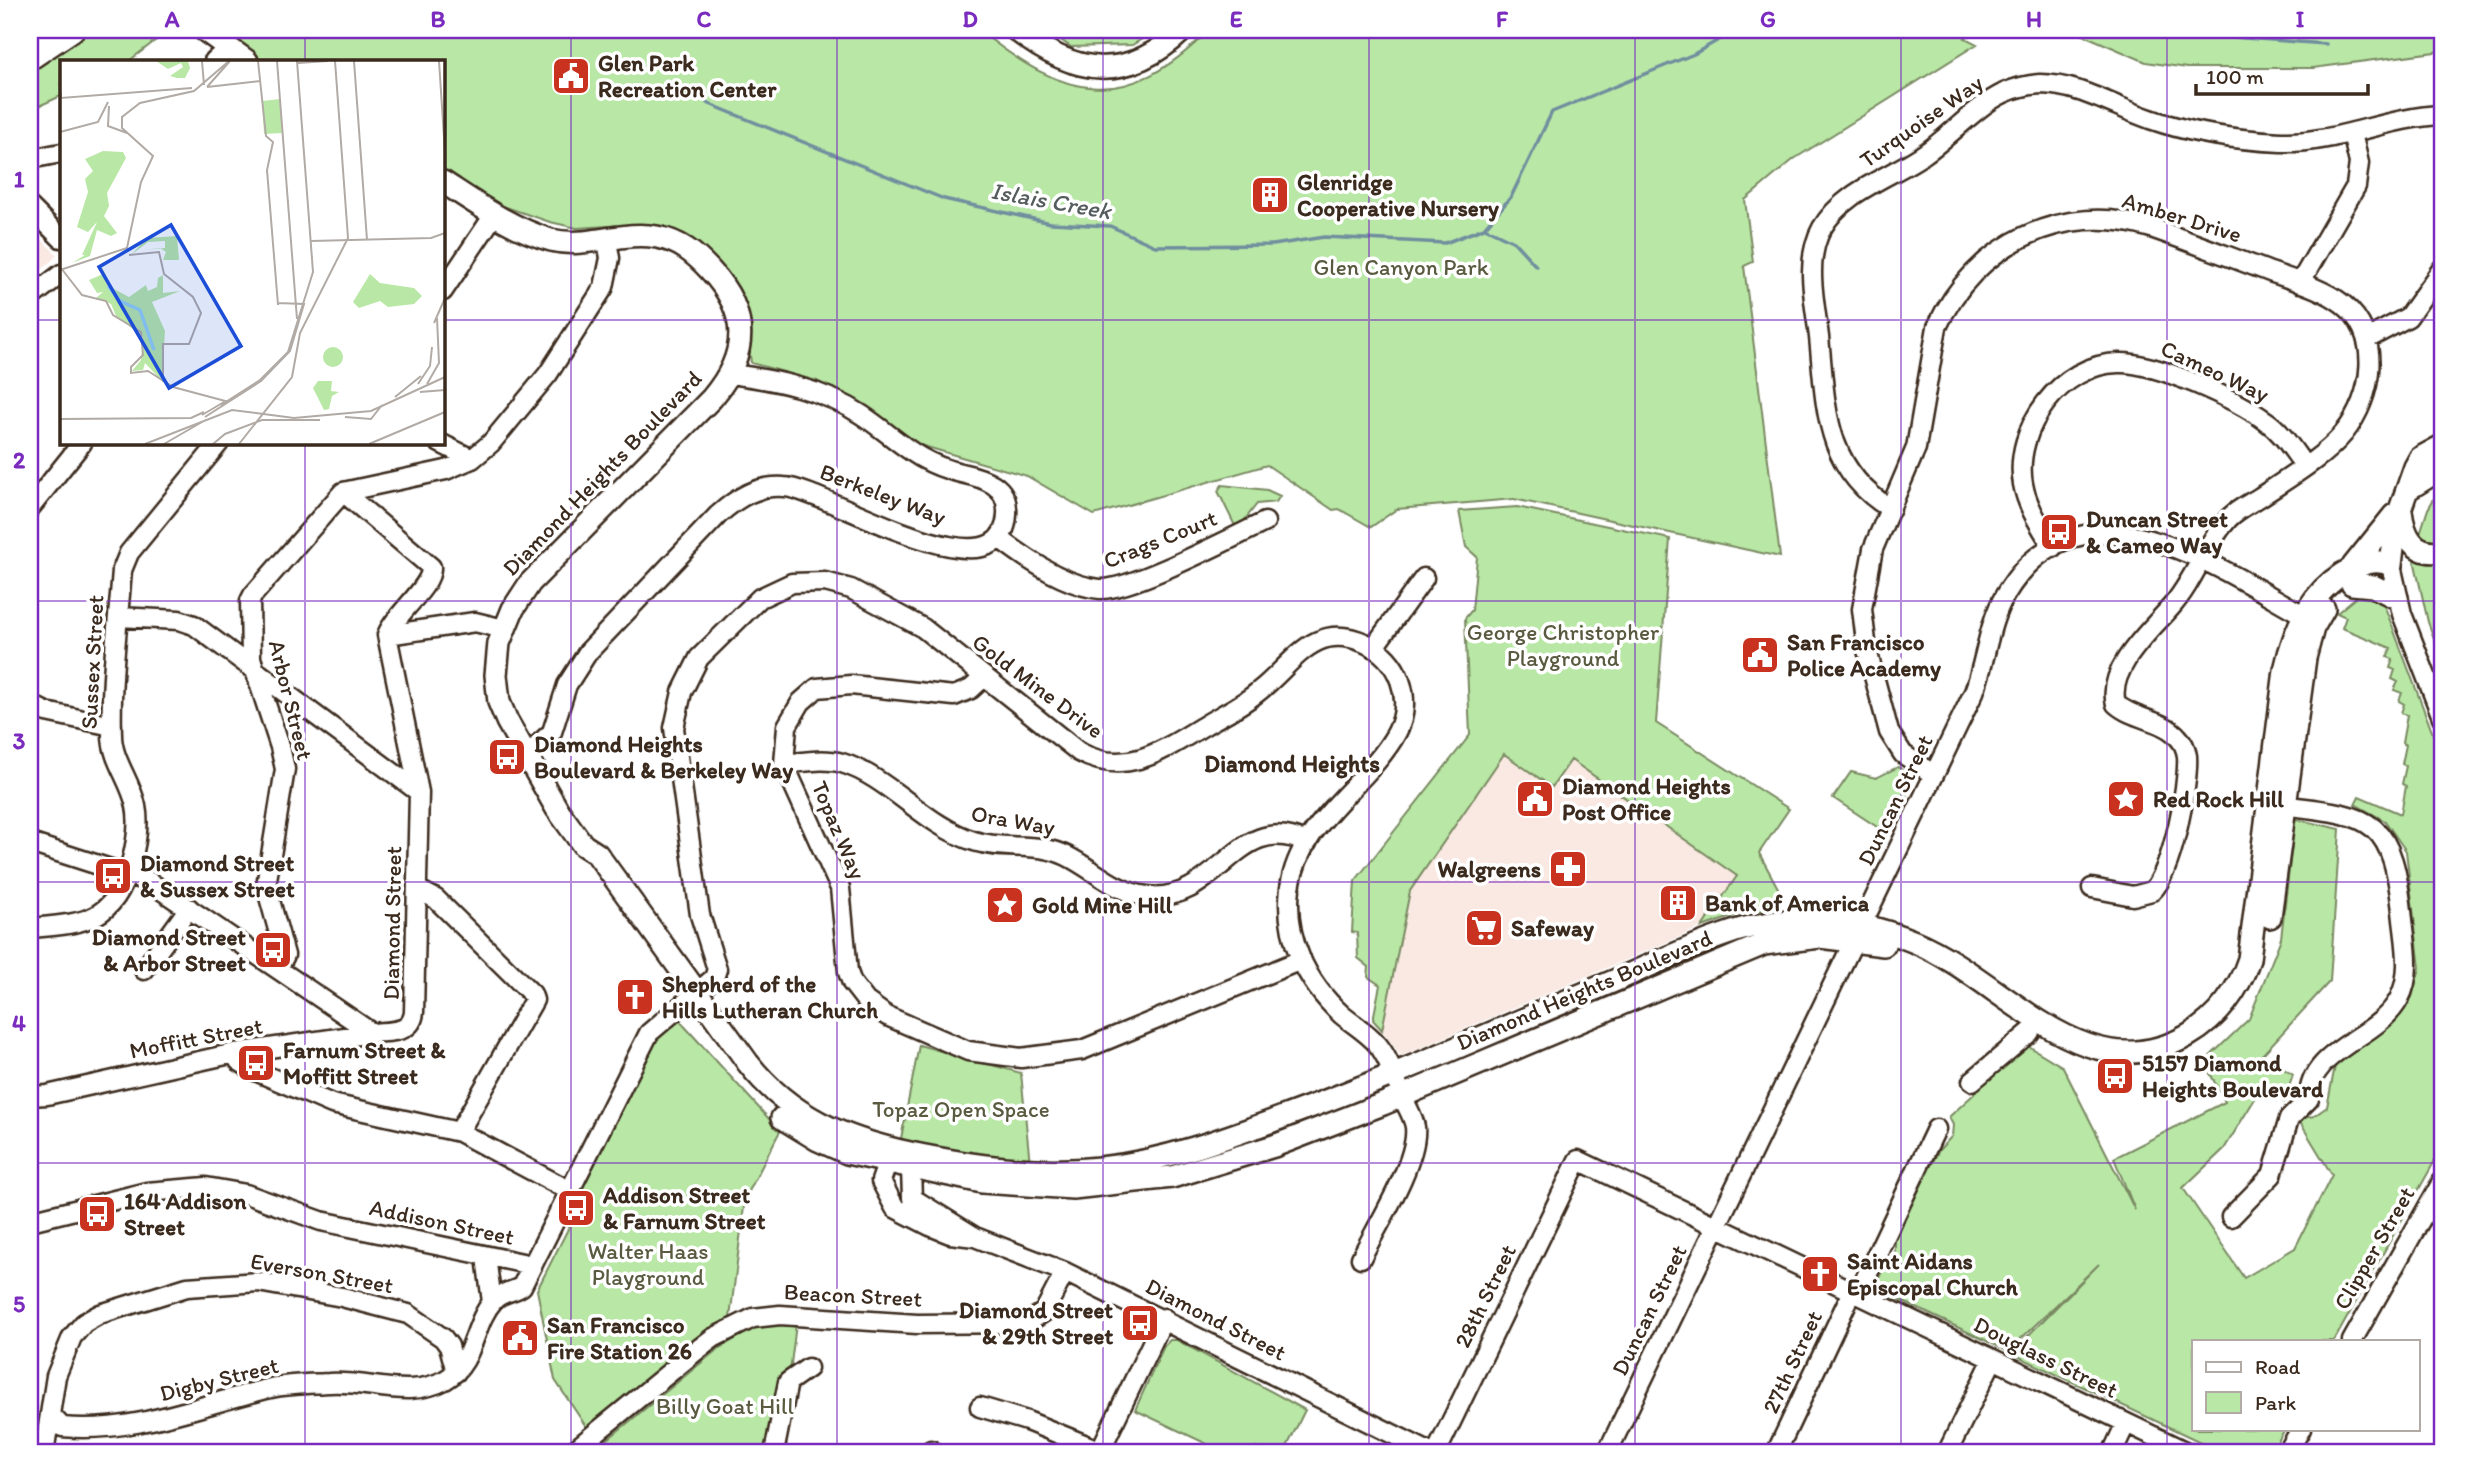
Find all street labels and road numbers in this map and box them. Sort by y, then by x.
street label: Turquoise Way [1854,68,1988,174]
street label: Amber Drive [2119,186,2245,248]
street label: Cameo Way [2156,334,2274,408]
street label: Diamond Heights Boulevard [497,364,707,582]
street label: Berkeley Way [816,457,950,531]
street label: Crags Court [1099,503,1221,574]
street label: Sussex Street [74,594,110,730]
street label: Gold Mine Drive [967,628,1109,744]
street label: Arbor Street [263,637,320,763]
street label: Duncan Street [1851,730,1939,870]
street label: Topaz Way [806,777,872,883]
street label: Ora Way [969,799,1057,841]
street label: Diamond Street [377,845,407,1000]
street label: Diamond Heights Boulevard [1452,923,1716,1057]
street label: Moffitt Street [127,1011,265,1065]
street label: Clipper Street [2328,1182,2420,1314]
street label: Addison Street [367,1193,517,1251]
street label: 28th Street [1448,1239,1522,1352]
street label: Duncan Street [1605,1240,1693,1380]
street label: Everson Street [249,1247,395,1299]
street label: Diamond Street [1141,1272,1291,1367]
street label: Beacon Street [783,1277,923,1313]
street label: 27th Street [1756,1306,1828,1418]
street label: Douglass Street [1969,1310,2123,1404]
street label: Digby Street [157,1351,282,1407]

